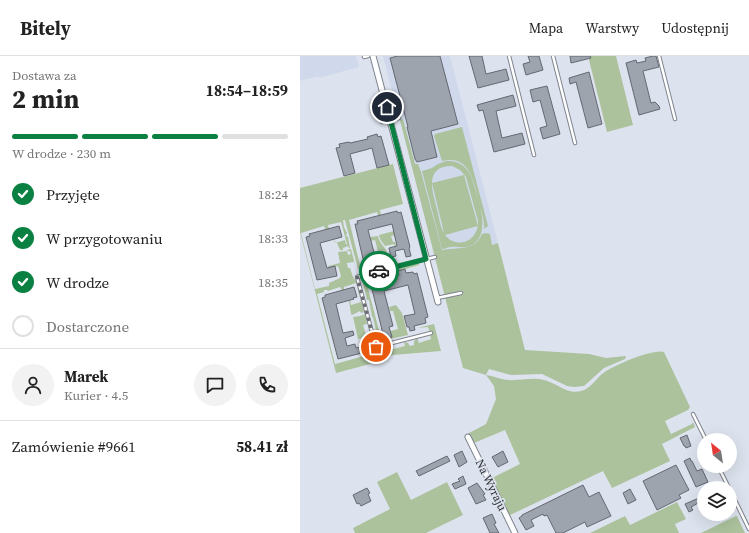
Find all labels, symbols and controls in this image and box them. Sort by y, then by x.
text: Bitely [20,15,71,41]
text: Mapa [529,18,563,38]
text: Warstwy [585,18,639,38]
text: Udostępnij [661,18,729,38]
text: Dostawa za [12,67,77,84]
text: 18:54–18:59 [206,80,288,101]
text: 2 min [12,81,79,117]
pin [370,90,404,124]
icon: home [376,96,398,118]
text: W drodze · 230 m [12,145,111,162]
icon: check [12,183,34,205]
text: Przyjęte [46,184,100,205]
text: 18:24 [258,186,288,203]
icon: check [12,227,34,249]
text: W przygotowaniu [46,228,163,249]
text: 18:33 [258,230,288,247]
courier [359,251,399,291]
icon: car [368,260,390,282]
icon: check [12,271,34,293]
text: W drodze [46,272,109,293]
text: 18:35 [258,274,288,291]
text: Dostarczone [46,316,129,337]
pin [359,330,393,364]
icon: bag [365,336,387,358]
button: person [12,364,54,406]
button: chat [194,364,236,406]
button: phone [246,364,288,406]
text: Marek [64,366,108,387]
text: Kurier · 4.5 [64,387,128,404]
north arrow [697,433,737,473]
map controls [697,433,737,521]
text: Zamówienie #9661 [12,436,136,457]
text: 58.41 zł [236,436,288,457]
street label: Na Wyraju [472,456,510,514]
button: layers [697,481,737,521]

